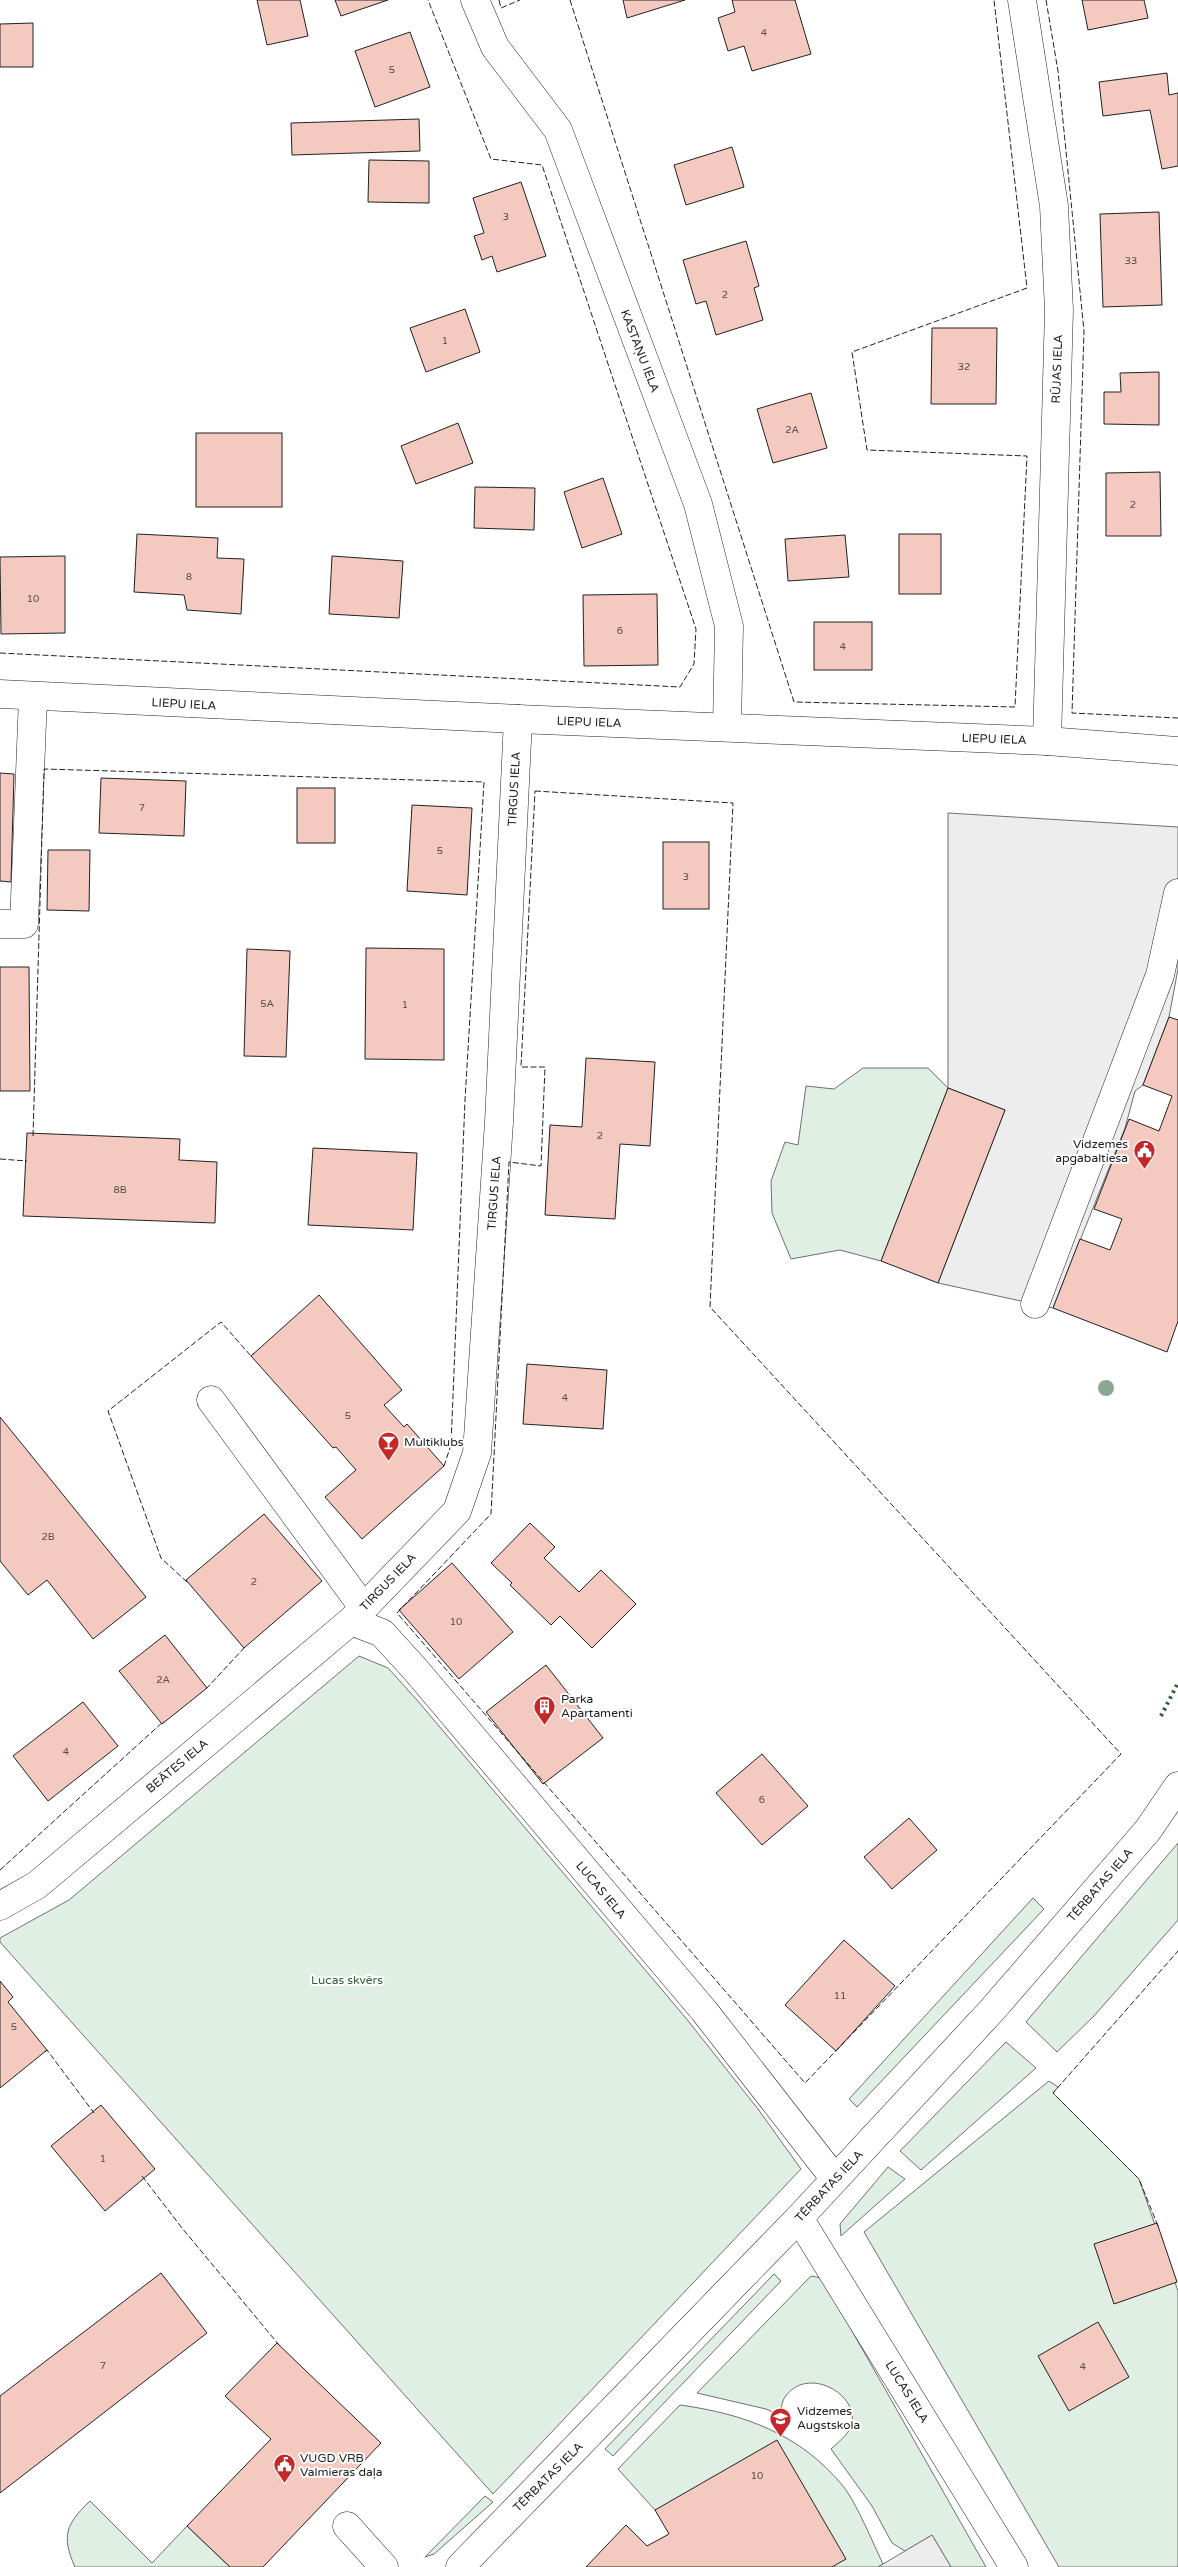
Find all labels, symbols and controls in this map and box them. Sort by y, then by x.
house number: 4 [761,27,767,39]
house number: 5 [389,64,395,76]
house number: 3 [503,211,509,223]
house number: 33 [1125,255,1137,267]
house number: 2 [722,289,728,301]
street label: KASTAŅU IELA [618,308,662,395]
street label: RŪJAS IELA [1049,334,1065,404]
house number: 1 [442,335,448,347]
house number: 32 [958,361,970,373]
house number: 2A [785,424,799,436]
house number: 2 [1130,499,1136,511]
house number: 8 [186,571,192,583]
house number: 10 [27,593,39,605]
house number: 6 [617,625,623,637]
house number: 4 [840,641,846,653]
street label: LIEPU IELA [151,695,217,713]
street label: LIEPU IELA [556,714,622,730]
street label: LIEPU IELA [961,731,1027,747]
street label: TIRGUS IELA [505,751,523,827]
house number: 7 [139,802,145,814]
house number: 5 [437,845,443,857]
house number: 3 [683,871,689,883]
house number: 5A [260,998,274,1010]
house number: 1 [402,999,408,1011]
house number: 2 [597,1130,603,1142]
place label: Vidzemes apgabaltiesa [1055,1137,1128,1165]
public building icon: Vidzemes apgabaltiesa [1132,1139,1156,1170]
street label: TIRGUS IELA [484,1155,504,1231]
house number: 8B [113,1184,127,1196]
house number: 4 [562,1392,568,1404]
house number: 5 [345,1410,351,1422]
bar icon: Multiklubs [376,1430,400,1461]
place label: Multiklubs [404,1435,464,1449]
house number: 2B [41,1531,55,1543]
street label: TIRGUS IELA [357,1550,419,1614]
house number: 2 [251,1576,257,1588]
house number: 10 [450,1616,462,1628]
house number: 2A [156,1674,170,1686]
place label: Parka Apartamenti [561,1692,633,1720]
building icon: Parka Apartamenti [533,1694,557,1725]
street label: BEĀTES IELA [143,1736,211,1796]
house number: 4 [63,1746,69,1758]
house number: 6 [759,1794,765,1806]
street label: TĒRBATAS IELA [1064,1845,1136,1925]
street label: LUCAS IELA [573,1859,629,1921]
park label: Lucas skvērs [311,1973,383,1987]
house number: 11 [834,1990,846,2002]
house number: 5 [11,2021,17,2033]
street label: TĒRBATAS IELA [792,2147,866,2225]
house number: 1 [100,2153,106,2165]
street label: LUCAS IELA [882,2358,932,2426]
house number: 7 [100,2360,106,2372]
house number: 4 [1080,2361,1086,2373]
place label: Vidzemes Augstskola [797,2404,860,2432]
school or university icon: Vidzemes Augstskola [769,2406,793,2437]
street label: TĒRBATAS IELA [510,2439,586,2515]
place label: VUGD VRB Valmieras daļa [300,2451,382,2479]
public building icon: VUGD VRB Valmieras daļa [272,2453,296,2484]
house number: 10 [751,2470,763,2482]

